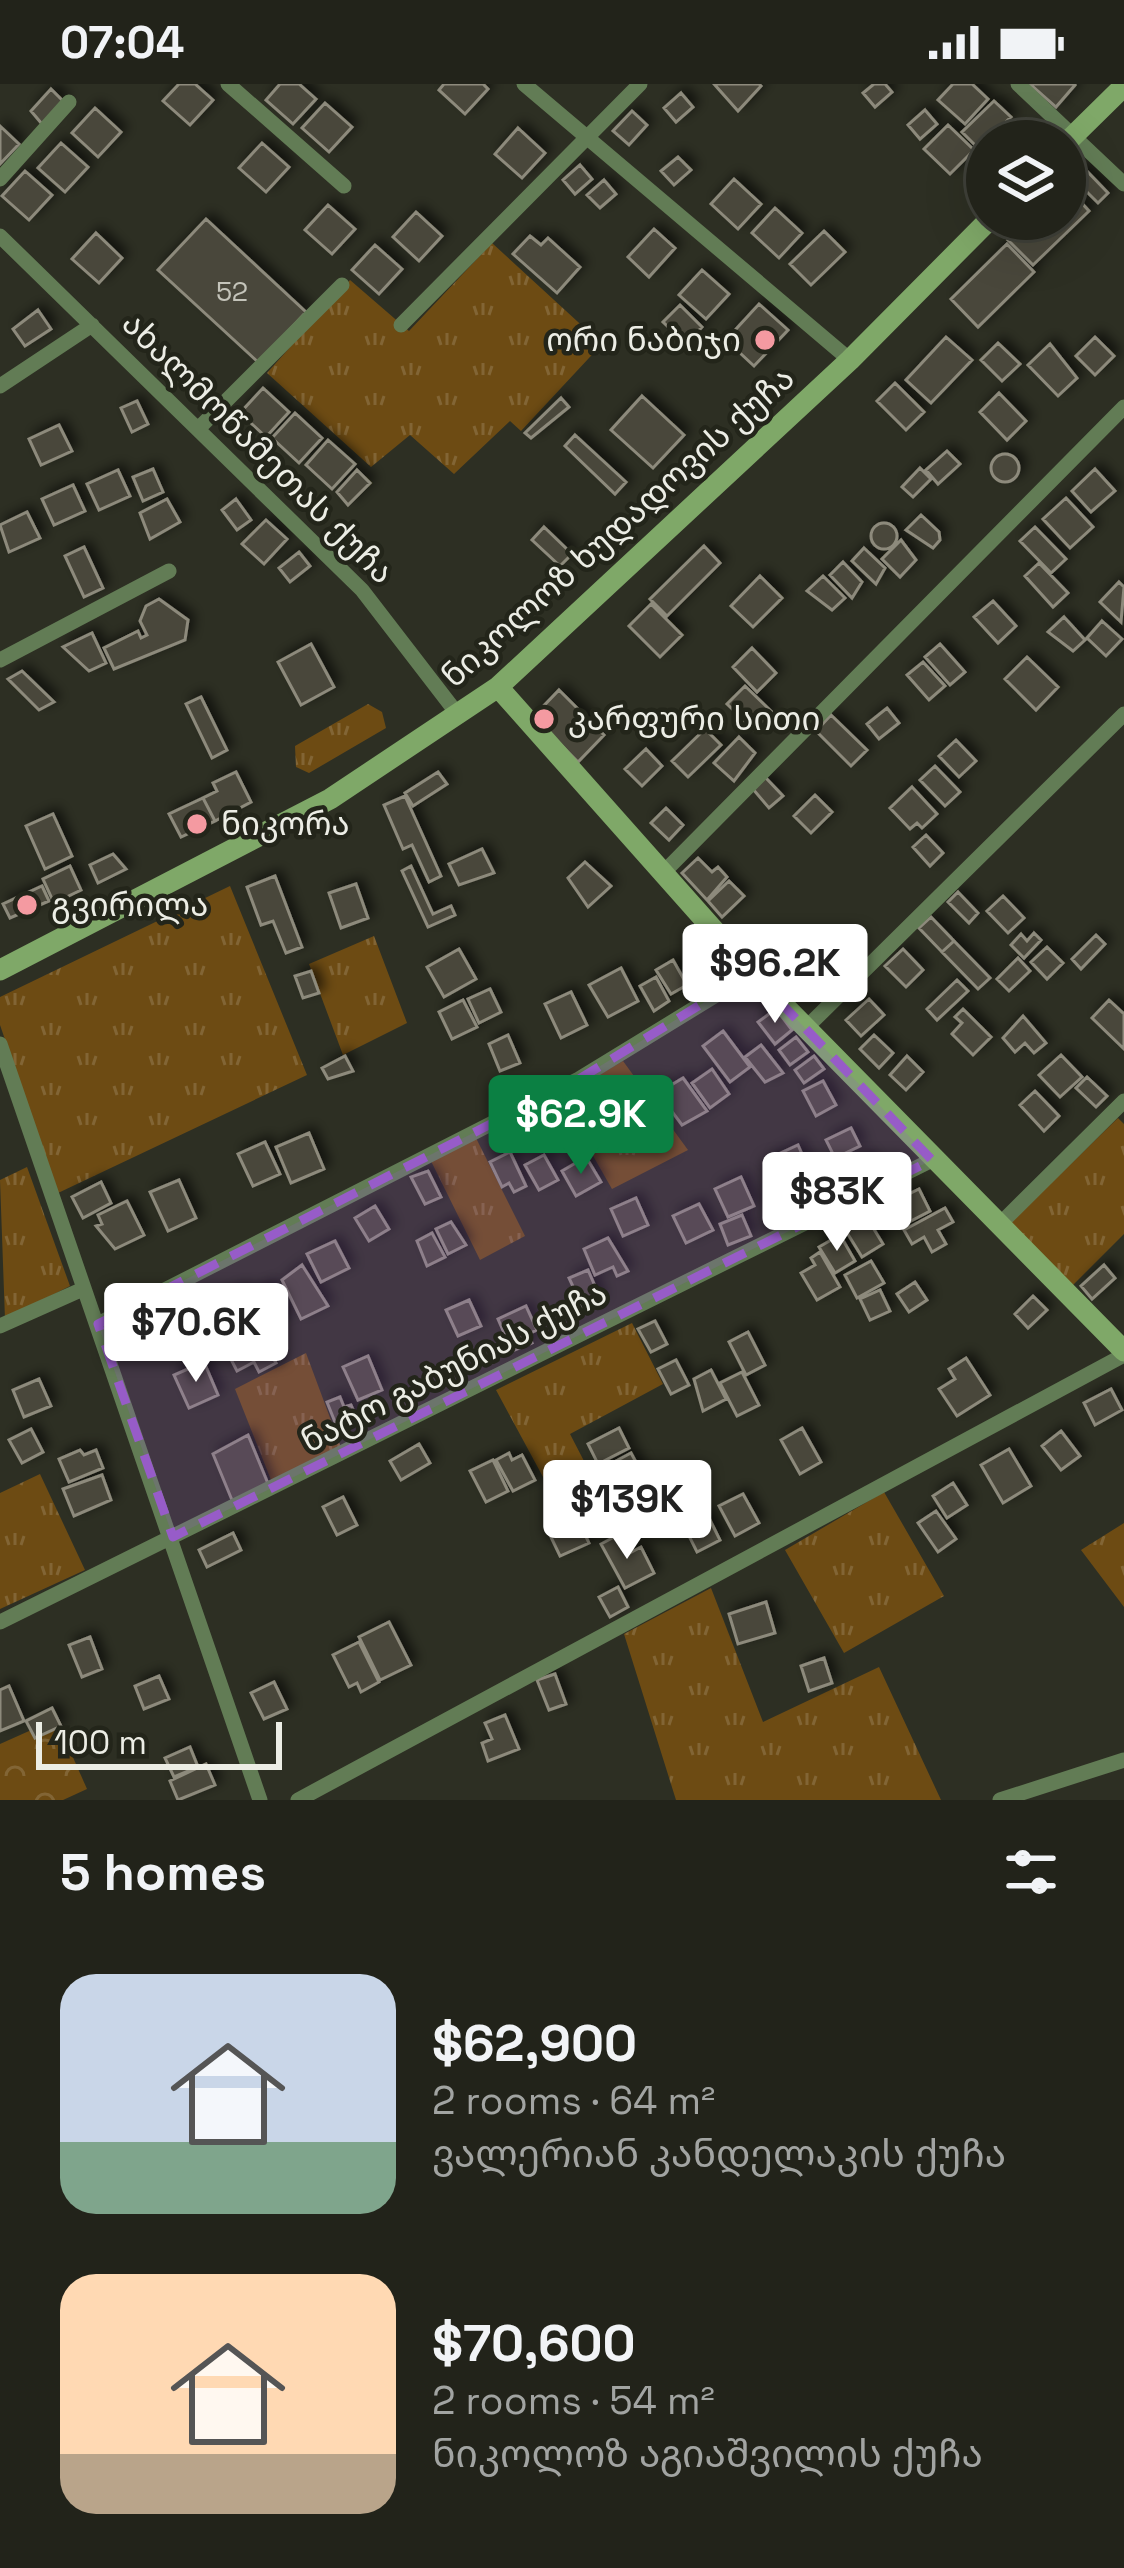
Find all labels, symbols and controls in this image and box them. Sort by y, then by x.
text: 07:04 [60,14,184,71]
map controls [966,120,1086,240]
button: layers [966,120,1086,240]
house number: 52 [216,274,248,309]
street label: ახალმოწამეთას ქუჩა [113,303,403,593]
place label: ორი ნაბიჯი [546,319,741,361]
marker: ორი ნაბიჯი [752,327,778,353]
street label: ნიკოლოზ ხუდადოვის ქუჩა [433,357,803,697]
place label: კარფური სითი [568,698,820,740]
marker: კარფური სითი [531,706,557,732]
place label: ნიკორა [221,803,350,845]
marker: ნიკორა [184,811,210,837]
place label: გვირილა [51,884,208,926]
marker: გვირილა [14,892,40,918]
pin: $96.2K [677,924,873,1026]
text: $96.2K [710,938,840,987]
pin: $62.9K [483,1075,679,1177]
text: $62.9K [516,1089,646,1138]
pin: $83K [766,1152,908,1254]
text: $83K [789,1166,885,1215]
street label: ნატო გაბუნიას ქუჩა [294,1272,614,1462]
pin: $70.6K [98,1283,294,1385]
text: $70.6K [131,1297,261,1346]
pin: $139K [543,1460,711,1562]
text: $139K [570,1474,684,1523]
scale bar [36,1716,282,1769]
text: 100 m [54,1722,147,1764]
icon: filters [998,1839,1064,1905]
text: 5 homes [60,1840,266,1905]
text: $62,900 [432,2011,637,2076]
icon: home [156,2022,300,2166]
text: 2 rooms · 64 m² [432,2076,715,2125]
text: ვალერიან კანდელაკის ქუჩა [432,2129,1006,2178]
text: $70,600 [432,2311,636,2376]
icon: home [156,2322,300,2466]
text: 2 rooms · 54 m² [432,2376,715,2425]
text: ნიკოლოზ აგიაშვილის ქუჩა [432,2429,983,2478]

